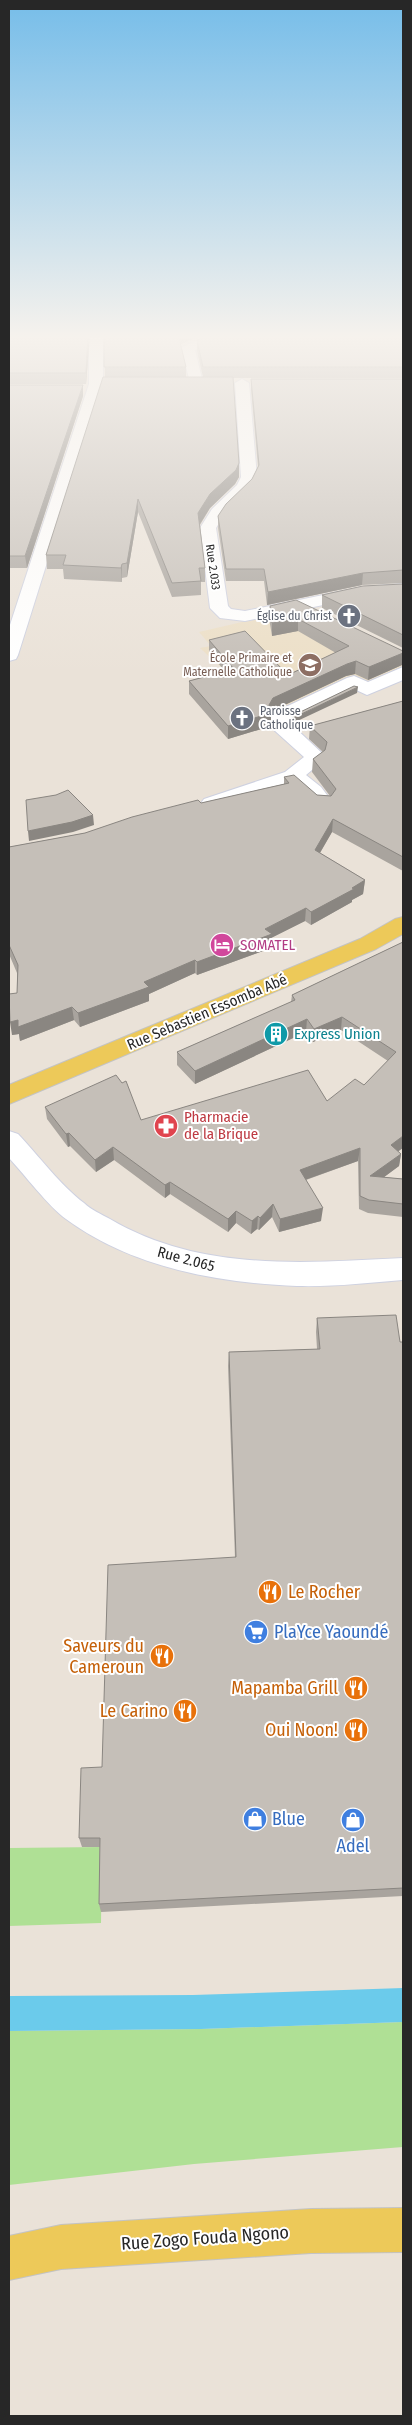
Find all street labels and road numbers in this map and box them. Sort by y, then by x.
street label: Rue 2.033 [203,543,223,591]
street label: Rue Sebastien Essomba Abé [124,970,290,1054]
street label: Rue 2.065 [155,1243,217,1275]
street label: Rue Zogo Fouda Ngono [120,2221,290,2255]

